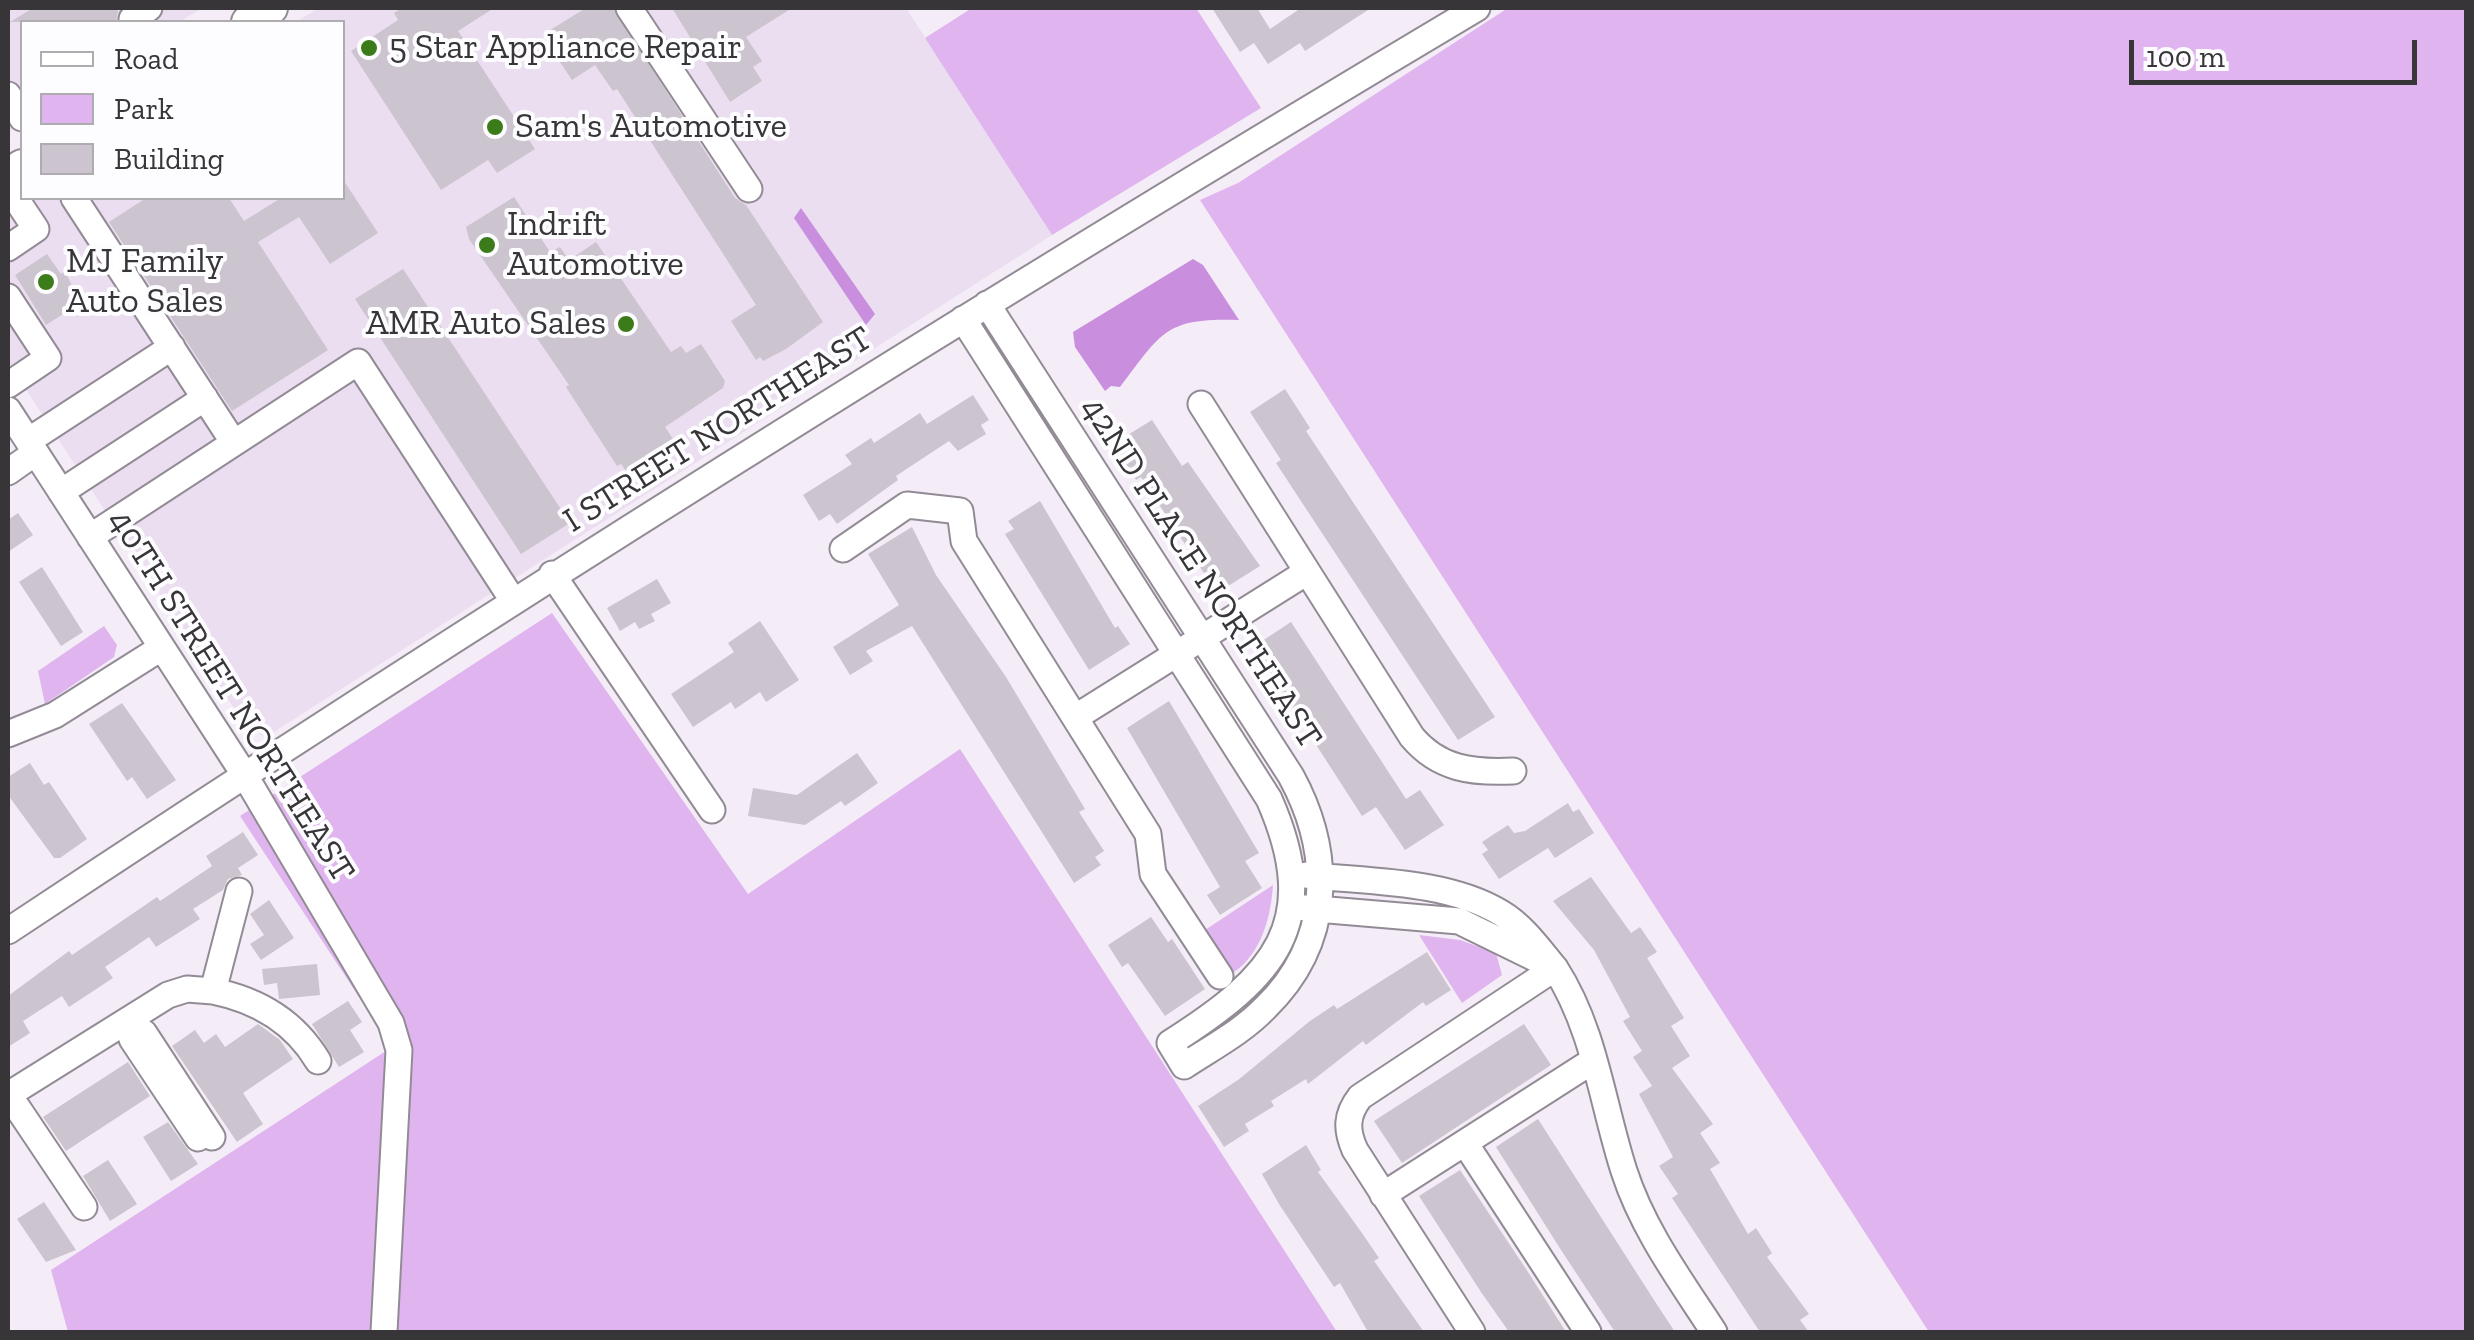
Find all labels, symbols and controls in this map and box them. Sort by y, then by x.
legend [20,20,345,200]
scale bar [2134,20,2422,82]
place label: 5 Star Appliance Repair [389,27,742,69]
marker: 5 Star Appliance Repair [358,37,380,59]
text: 100 m [2146,39,2225,75]
text: Road [114,41,179,77]
text: Park [114,91,174,127]
place label: Sam's Automotive [515,106,787,148]
marker: Sam's Automotive [484,116,506,138]
text: Building [114,141,224,177]
place label: Indrift Automotive [507,204,684,286]
marker: Indrift Automotive [476,234,498,256]
place label: MJ Family Auto Sales [66,241,223,323]
marker: MJ Family Auto Sales [35,271,57,293]
place label: AMR Auto Sales [366,303,606,345]
marker: AMR Auto Sales [615,313,637,335]
street label: I STREET NORTHEAST [556,318,880,542]
street label: 42ND PLACE NORTHEAST [1072,389,1330,757]
street label: 40TH STREET NORTHEAST [99,502,363,890]

